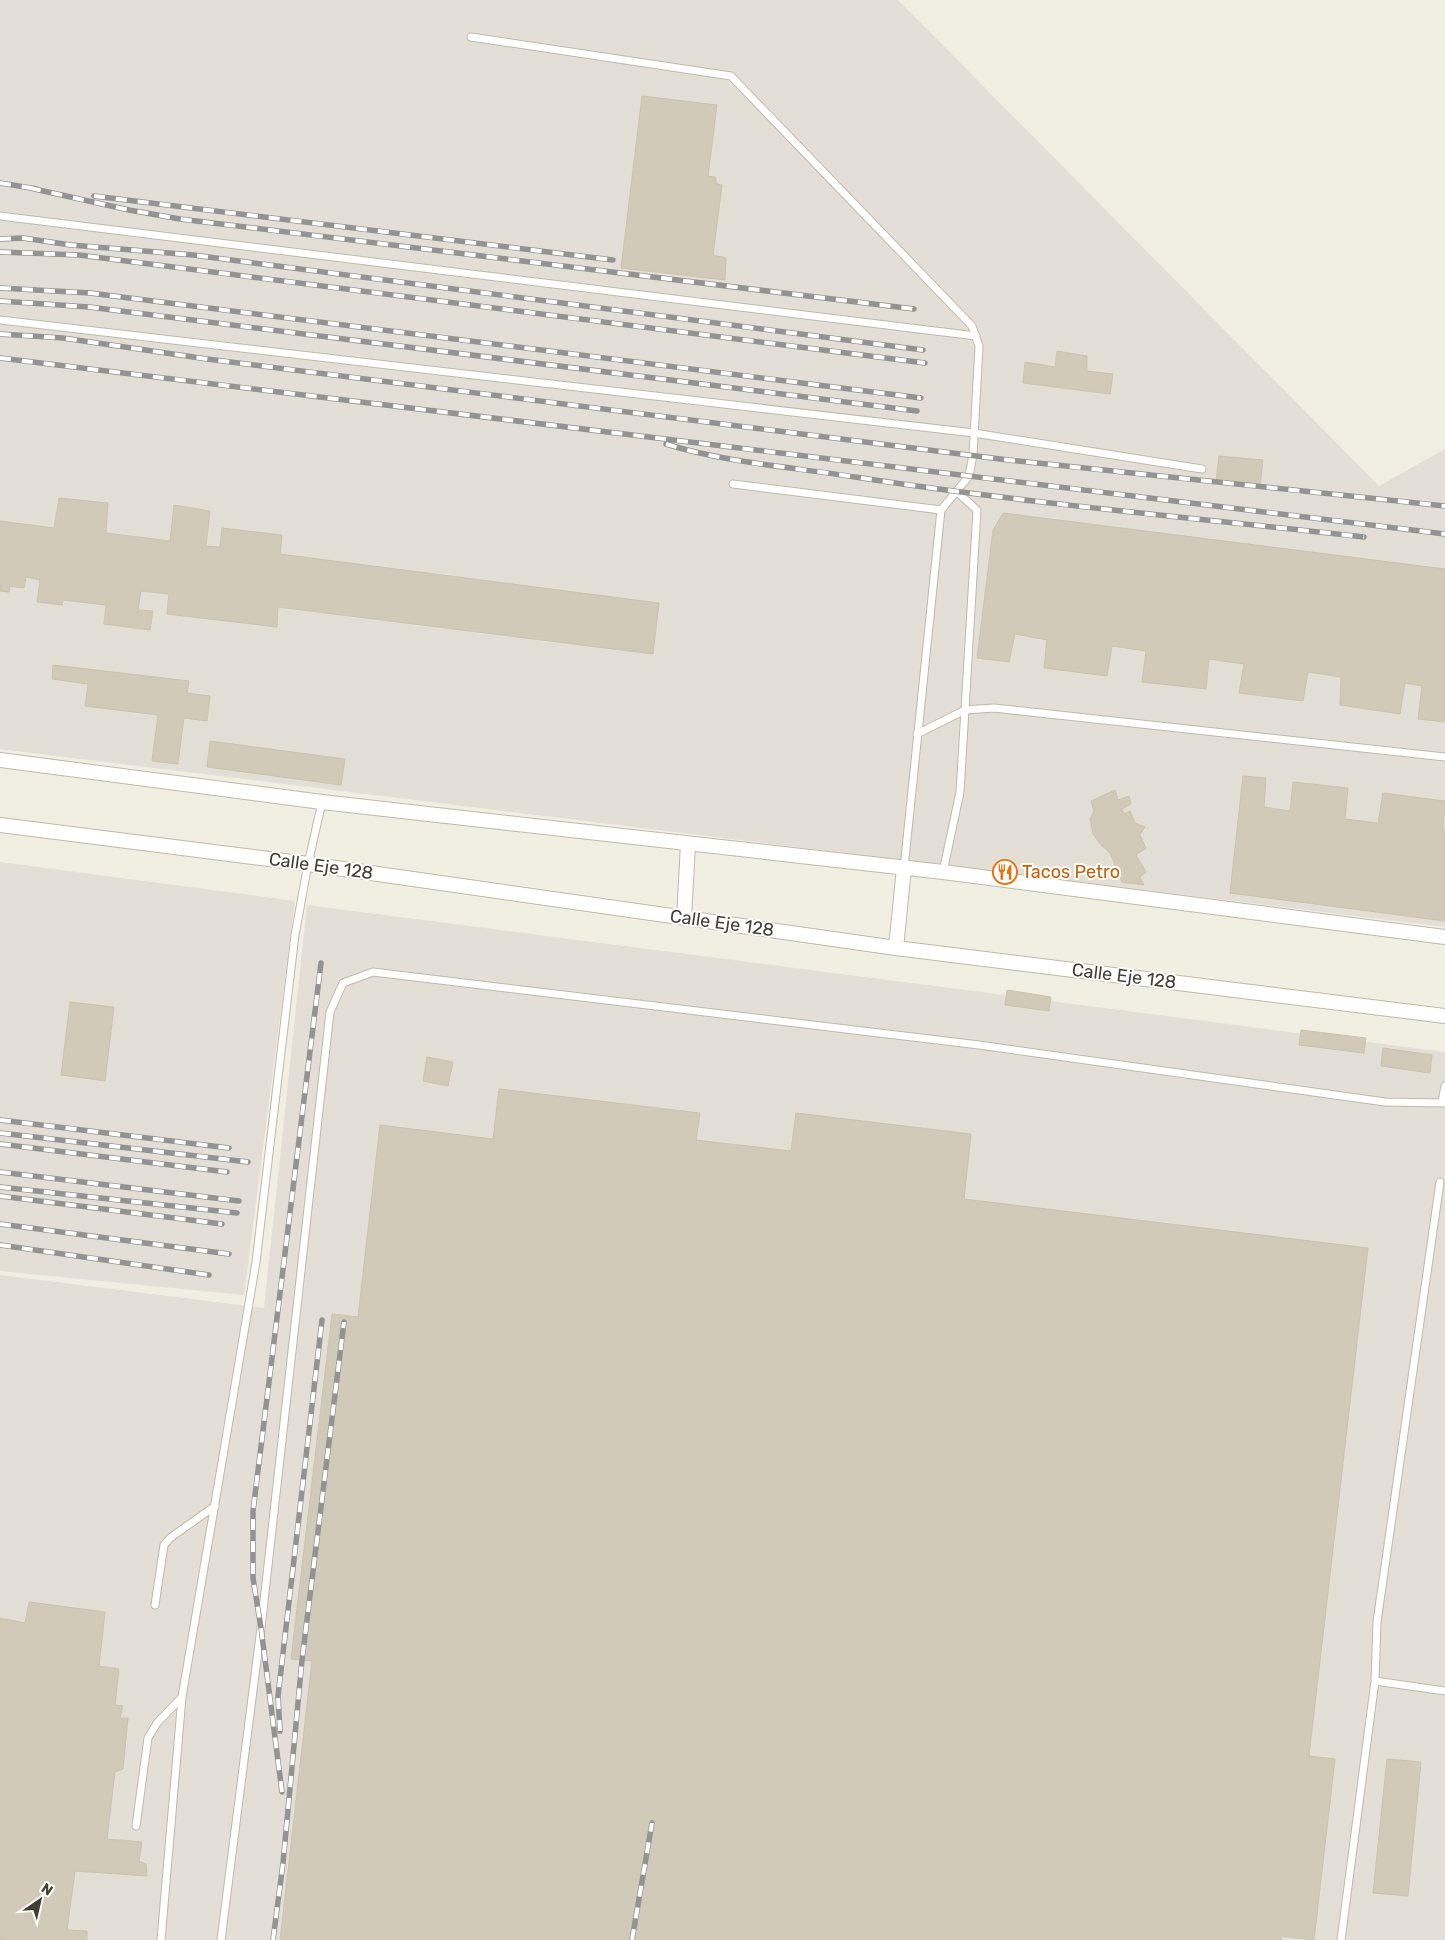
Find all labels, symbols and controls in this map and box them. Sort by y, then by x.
street label: Calle Eje 128 [267,848,375,884]
restaurant icon: Tacos Petro [992,859,1018,885]
place label: Tacos Petro [1022,861,1120,883]
street label: Calle Eje 128 [668,905,776,941]
street label: Calle Eje 128 [1071,959,1177,993]
north arrow [15,1875,65,1925]
text: N [38,1880,56,1900]

